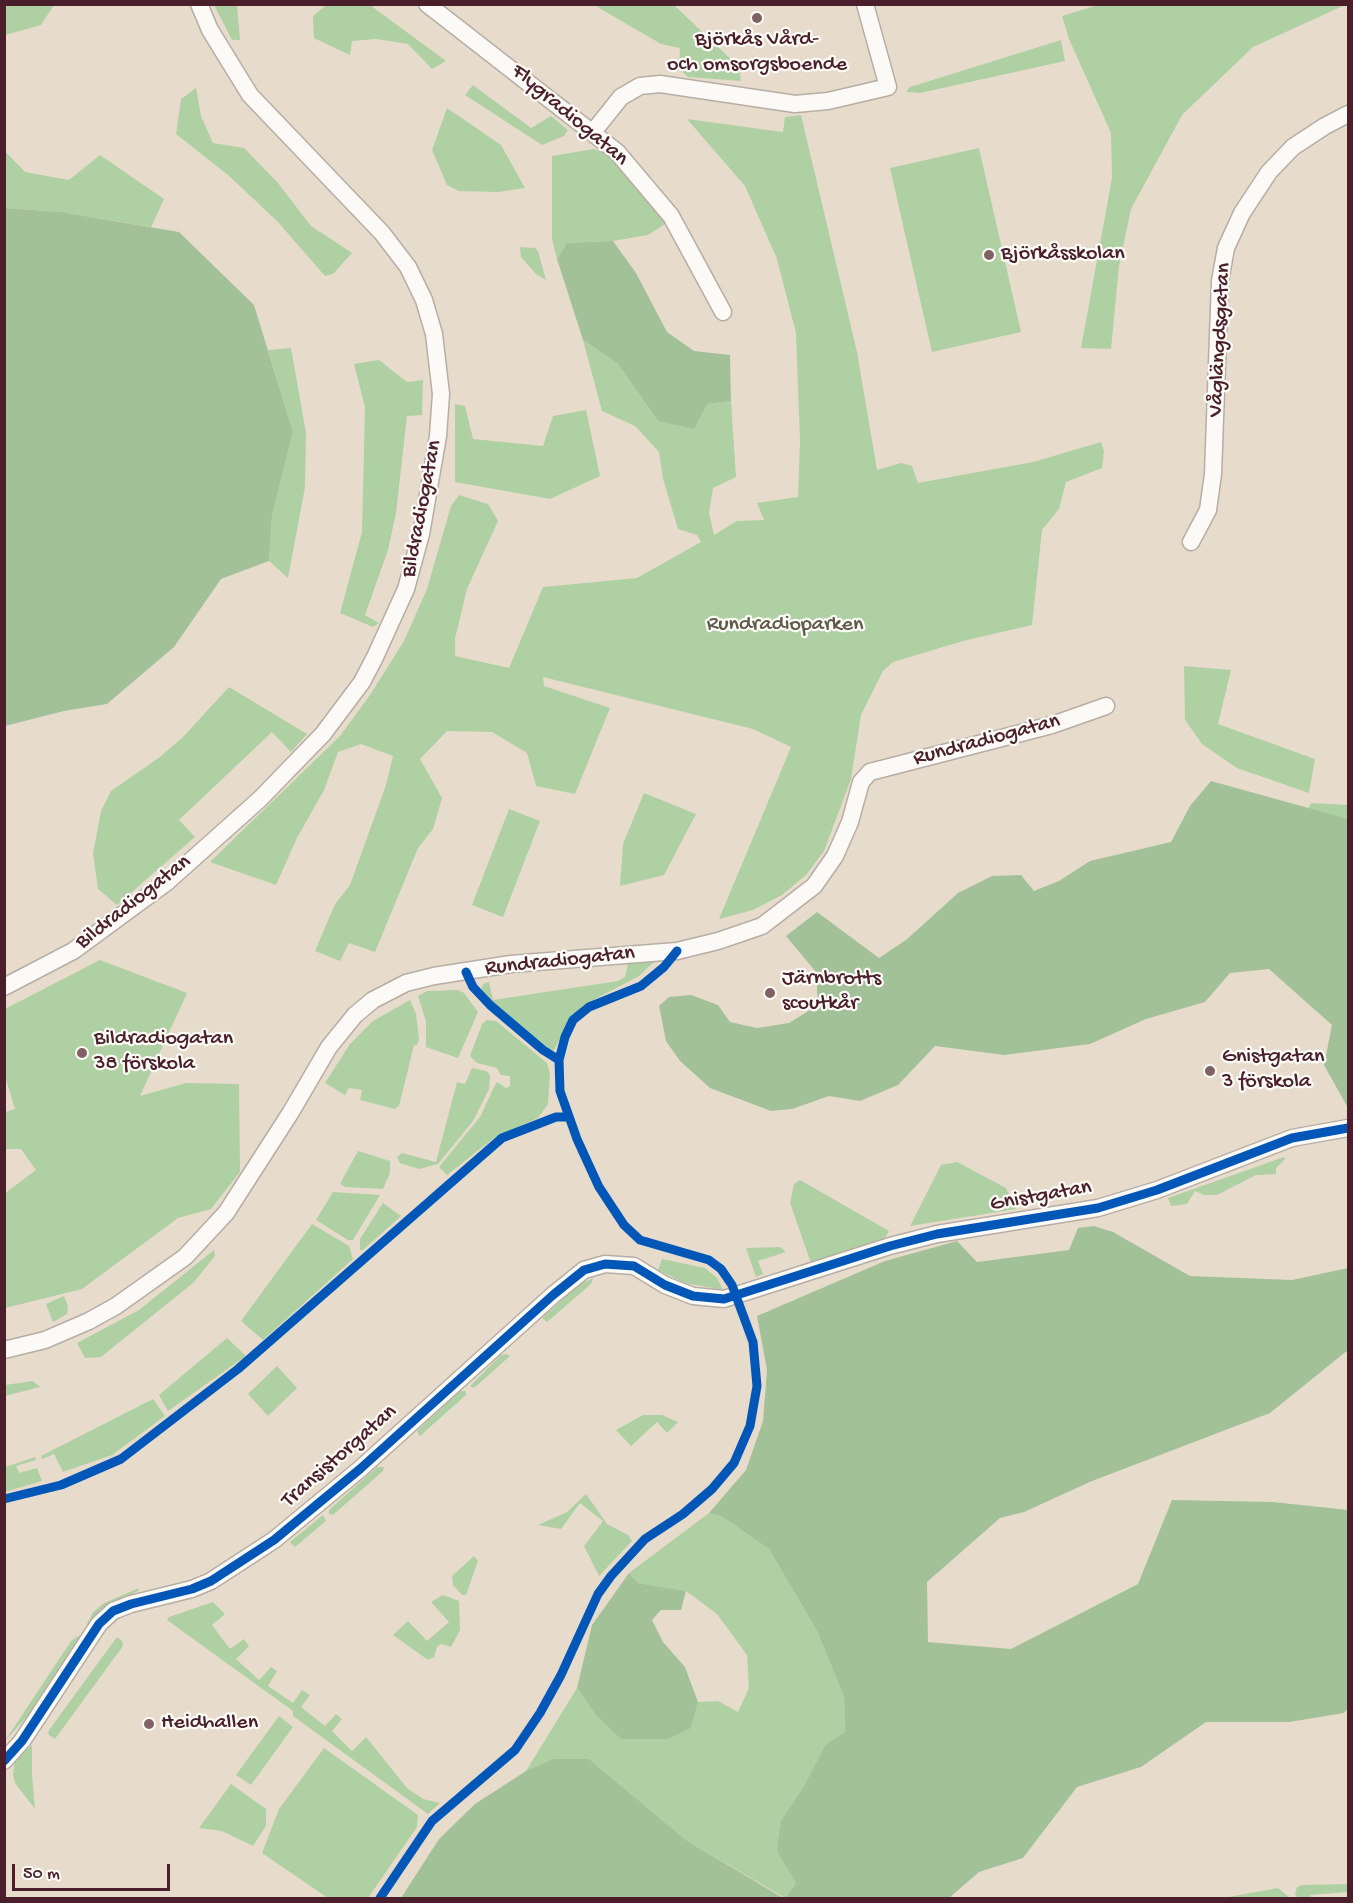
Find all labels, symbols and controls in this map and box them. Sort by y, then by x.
marker: Björkås Vård- och omsorgsboende [750,11,764,25]
place label: Björkås Vård- och omsorgsboende [667,28,847,80]
street label: Flygradiogatan [505,59,633,173]
place label: Björkåsskolan [1001,242,1125,268]
marker: Björkåsskolan [982,248,996,262]
street label: Våglängdsgatan [1204,262,1238,418]
street label: Bildradiogatan [397,438,449,580]
park label: Rundradioparken [707,613,863,639]
street label: Rundradiogatan [911,709,1063,773]
street label: Bildradiogatan [71,850,197,956]
street label: Rundradiogatan [484,941,636,983]
place label: Järnbrotts scoutkår [782,967,881,1018]
marker: Järnbrotts scoutkår [763,986,777,1000]
place label: Bildradiogatan 38 förskola [94,1027,233,1078]
place label: Gnistgatan 3 förskola [1222,1045,1325,1096]
marker: Bildradiogatan 38 förskola [75,1046,89,1060]
marker: Gnistgatan 3 förskola [1203,1064,1217,1078]
street label: Gnistgatan [988,1175,1094,1219]
street label: Transistorgatan [277,1400,403,1514]
place label: Heidhallen [161,1711,258,1737]
marker: Heidhallen [142,1717,156,1731]
scale bar [15,1852,172,1890]
text: 50 m [23,1864,60,1885]

